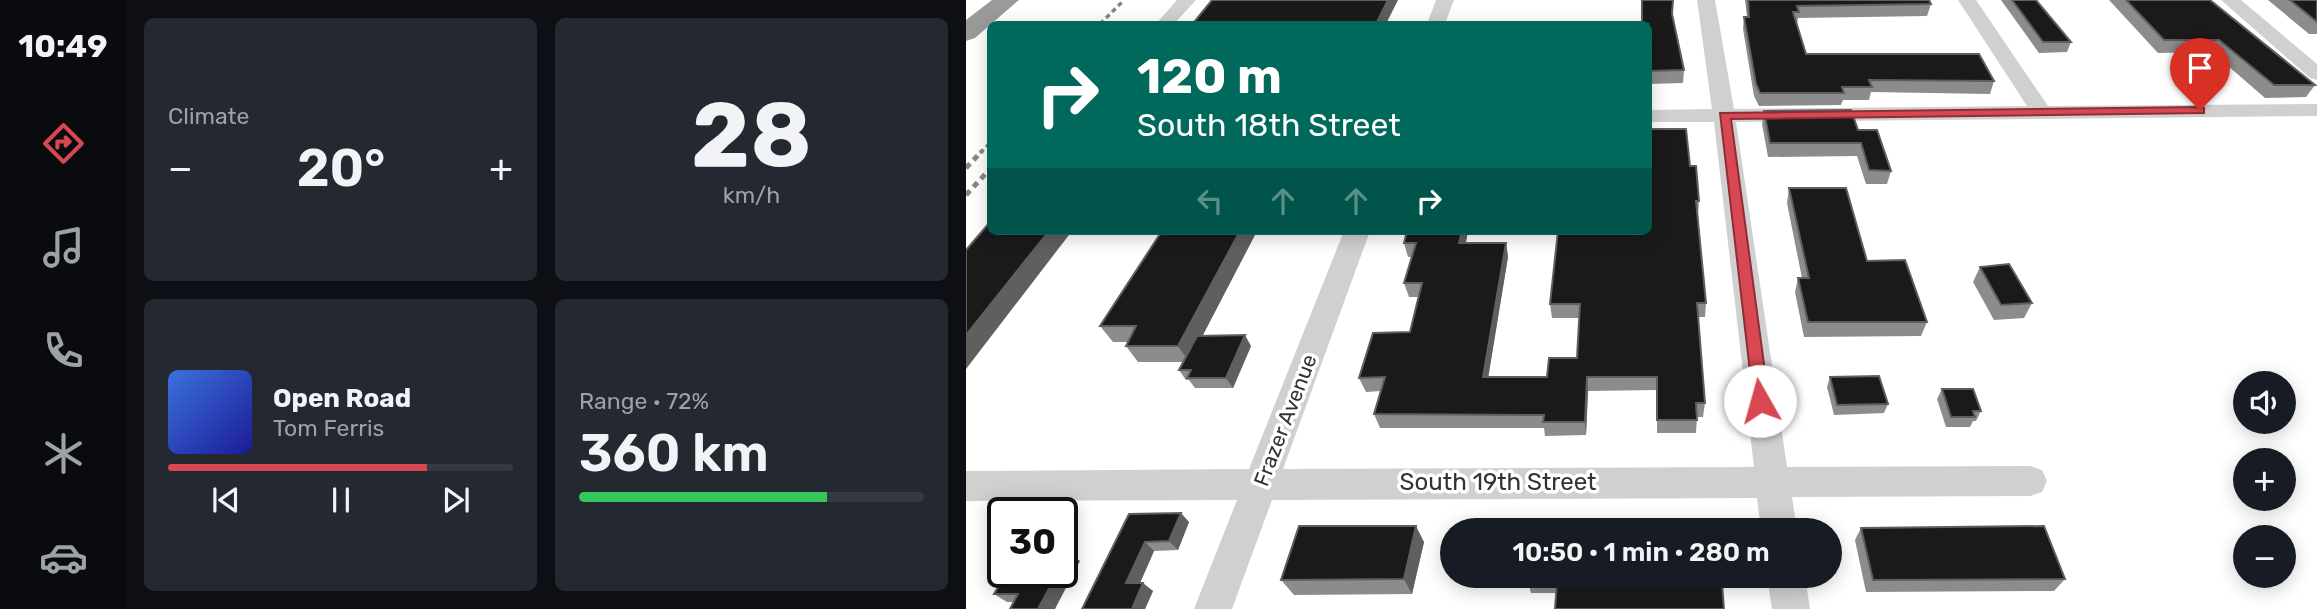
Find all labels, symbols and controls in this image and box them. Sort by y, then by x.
text: 10:49 [18,27,108,65]
pin [2170,38,2230,110]
text: 120 m [1137,47,1282,105]
icon: right [1022,49,1113,140]
icon: arrive [2181,49,2219,87]
text: 28 [691,81,812,189]
text: Climate [168,102,249,130]
text: South 18th Street [1137,106,1401,144]
icon: directions [39,119,88,168]
text: 20° [297,137,385,199]
text: − [168,145,193,191]
text: + [489,145,513,191]
text: km/h [723,181,780,209]
icon: left [1191,182,1229,220]
icon: ahead [1264,182,1302,220]
icon: ahead [1337,182,1375,220]
icon: right [1410,182,1448,220]
icon: music [39,223,88,272]
icon: phone [39,326,88,375]
street label: Frazer Avenue [1248,350,1322,490]
position arrow [1723,364,1797,438]
map controls [2233,371,2296,588]
button: sound [2233,371,2296,434]
text: Open Road [273,383,411,414]
text: Range · 72% [579,387,709,415]
text: Tom Ferris [273,414,384,442]
text: 360 km [579,422,769,484]
icon: climate [39,429,88,478]
button: + [2233,448,2296,511]
street label: South 19th Street [1400,468,1596,496]
icon: previous [207,481,245,519]
icon: pause [322,481,360,519]
icon: next [437,481,475,519]
speed limit sign: 30 [987,497,1078,588]
button: − [2233,525,2296,588]
icon: car [39,533,88,582]
text: 10:50 · 1 min · 280 m [1512,537,1770,568]

